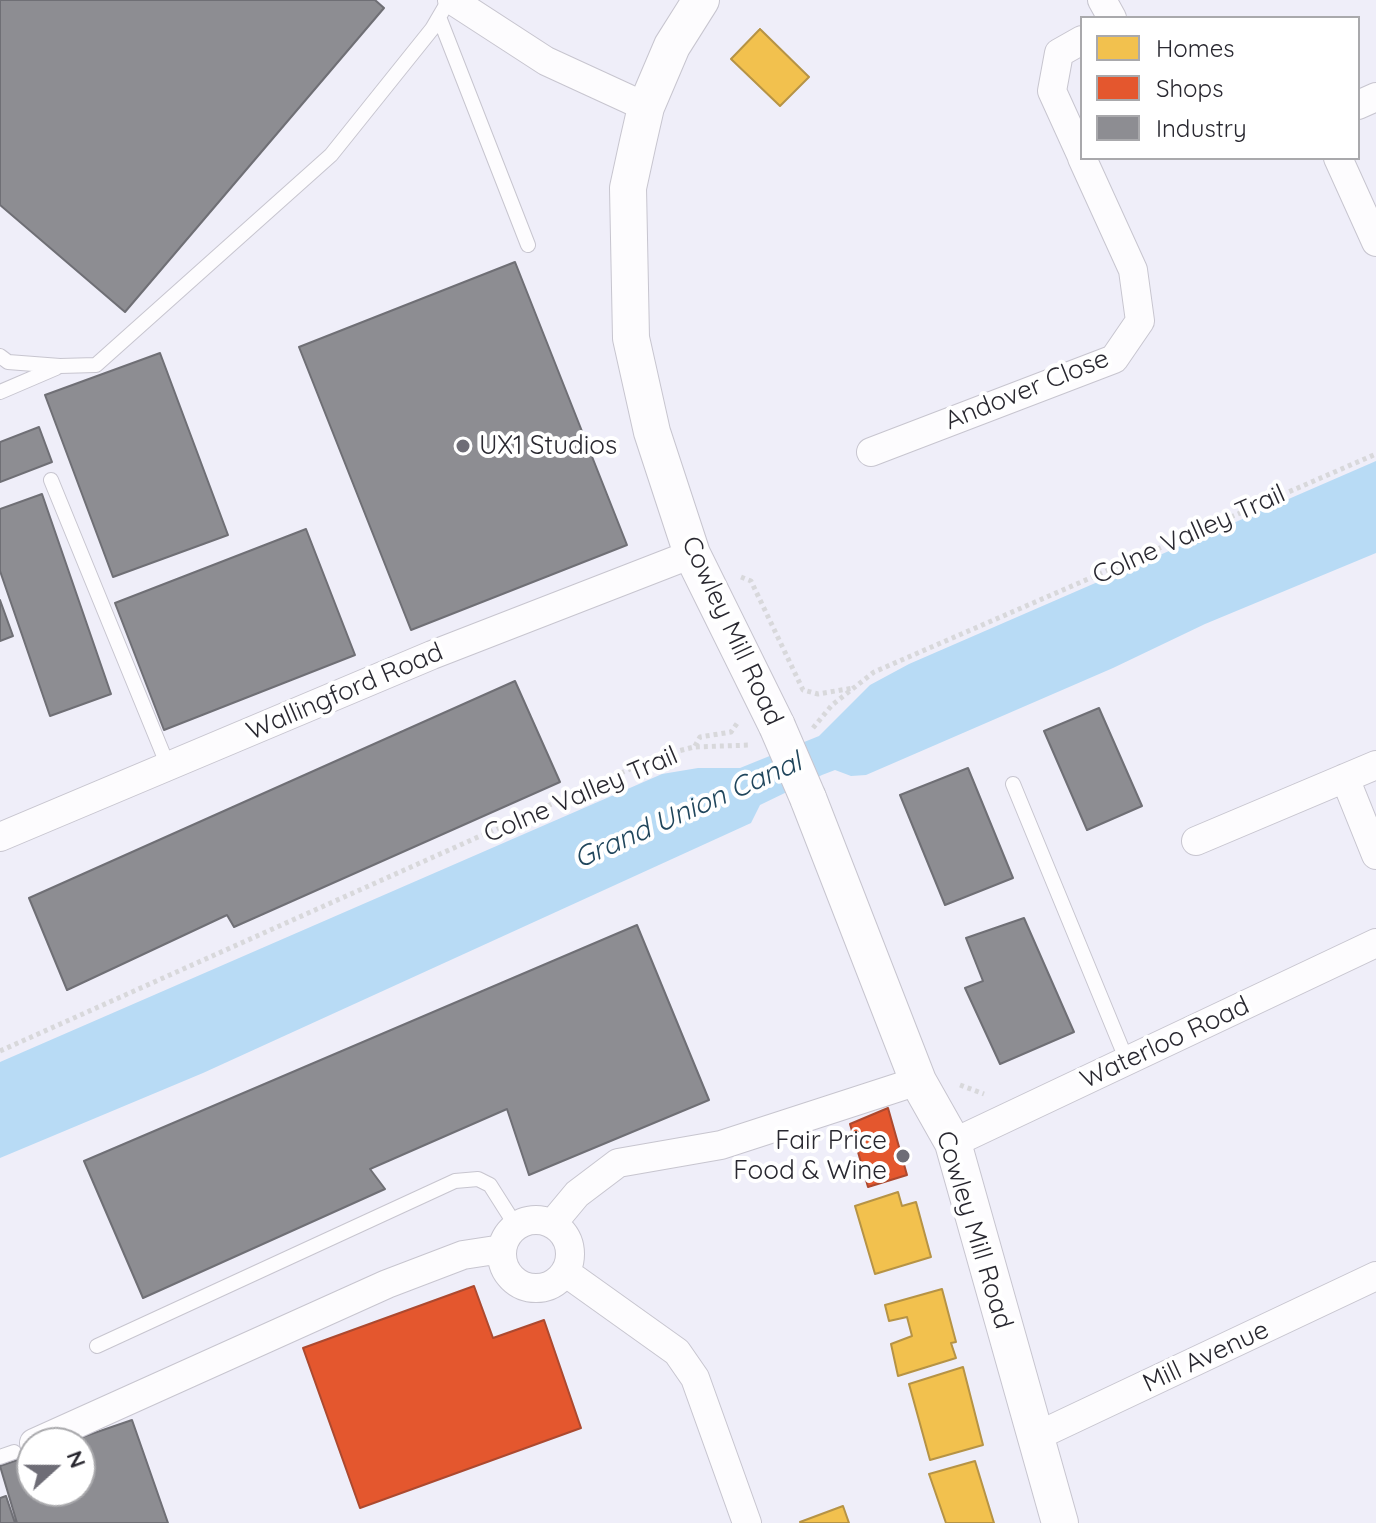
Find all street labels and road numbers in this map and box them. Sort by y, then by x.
street label: Andover Close [941,343,1113,437]
street label: Colne Valley Trail [1088,479,1290,591]
street label: Cowley Mill Road [675,532,789,730]
street label: Wallingford Road [242,637,448,747]
street label: Colne Valley Trail [479,740,683,850]
street label: Waterloo Road [1076,990,1254,1096]
street label: Cowley Mill Road [929,1127,1019,1333]
street label: Mill Avenue [1138,1314,1274,1400]

